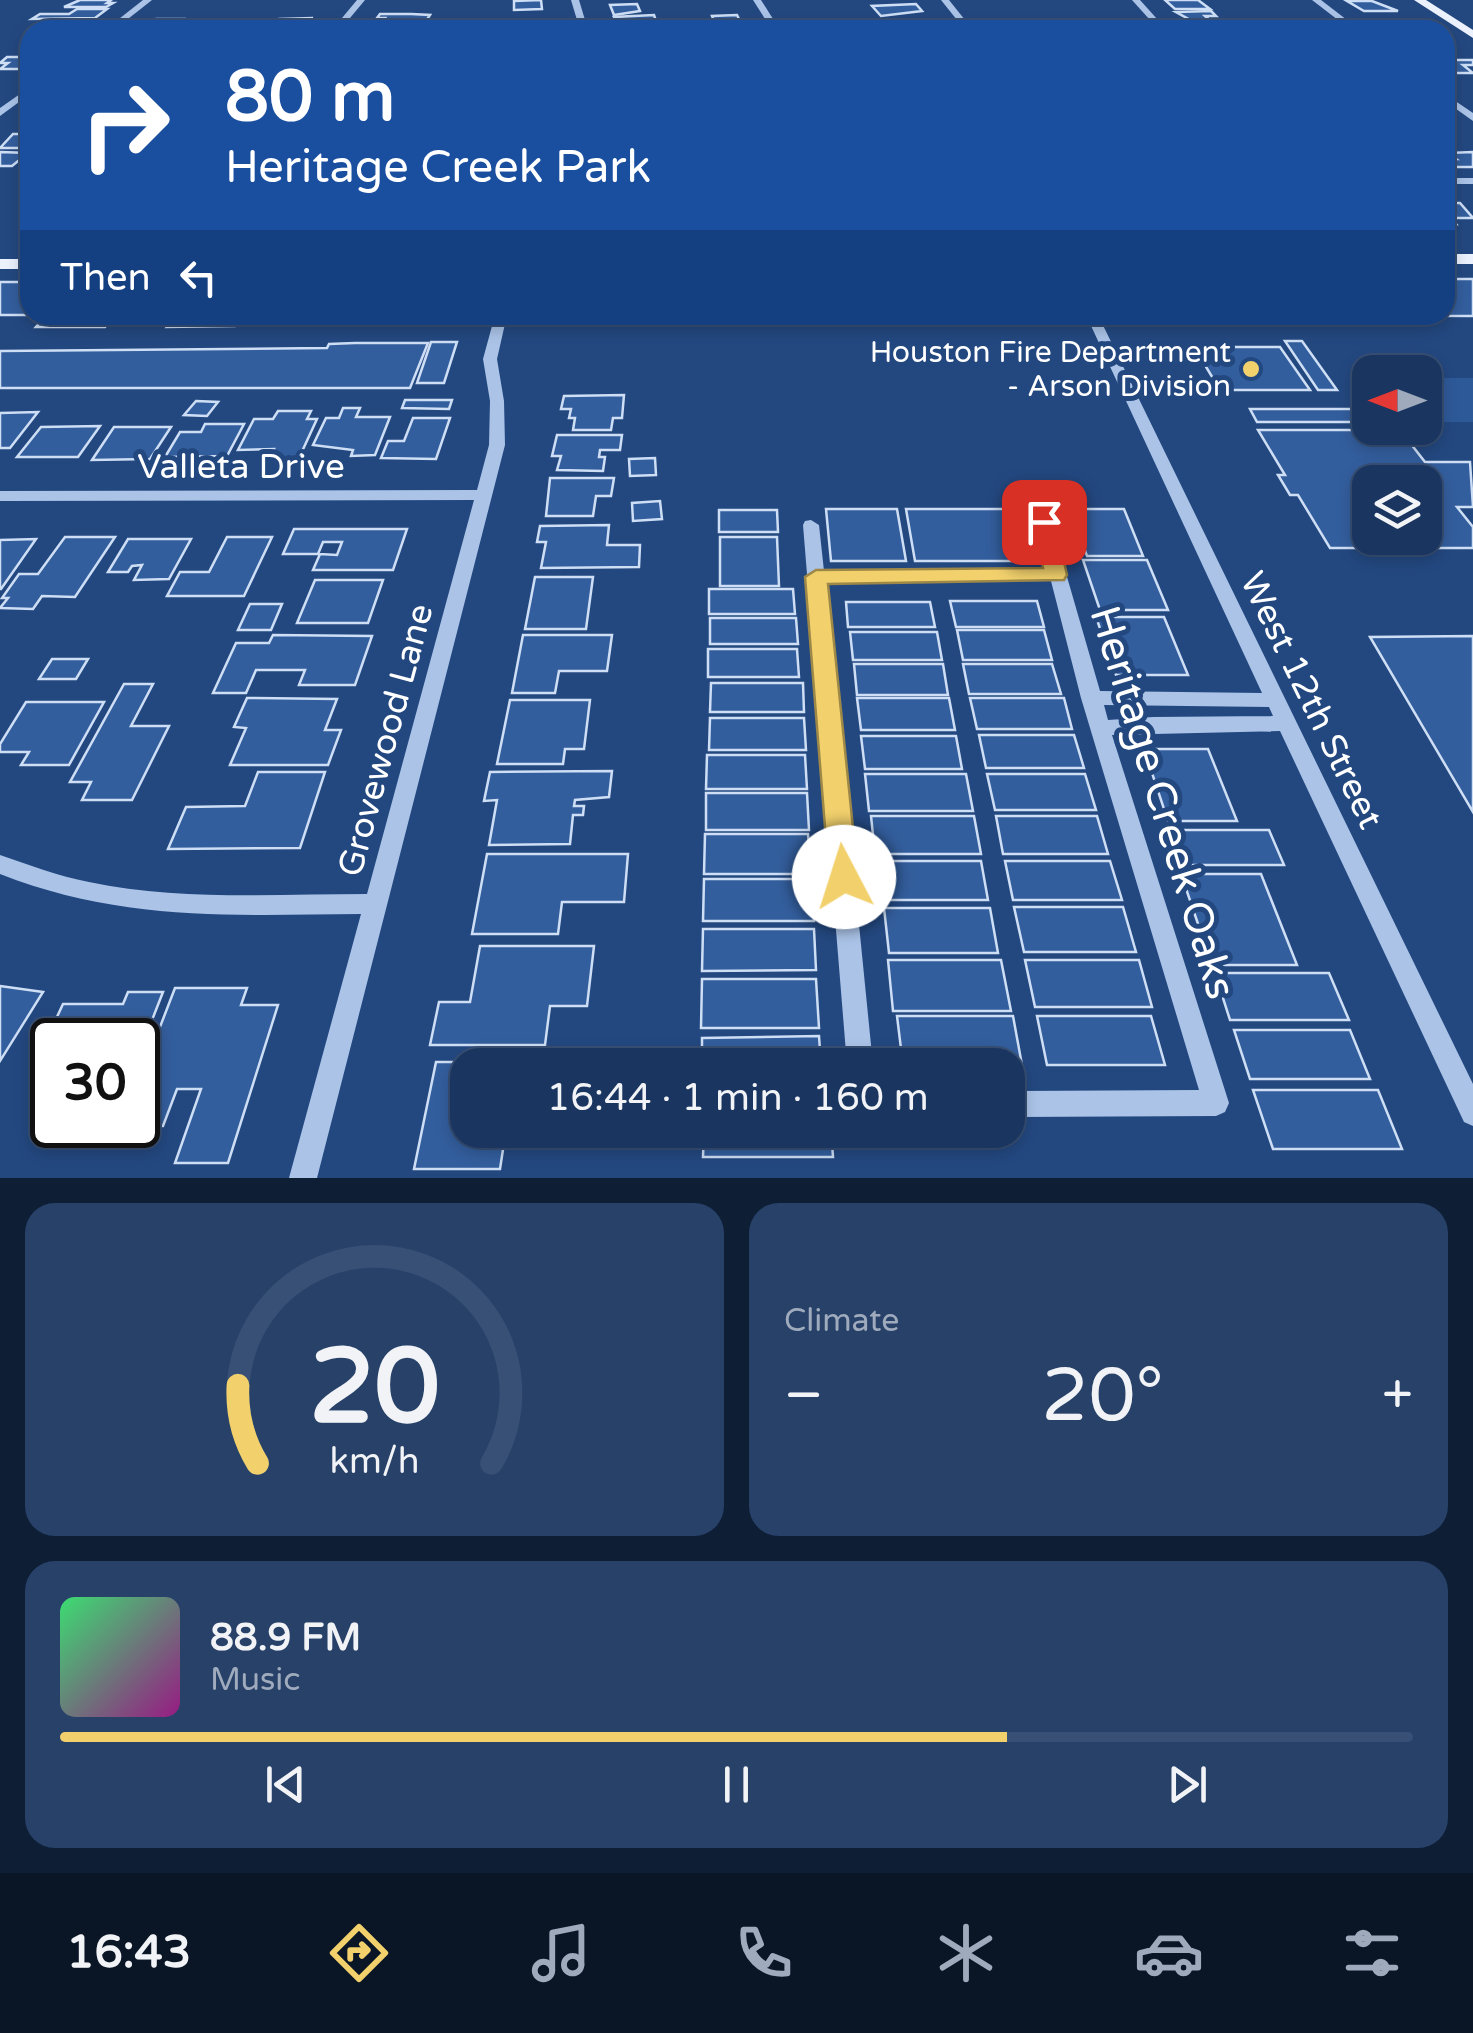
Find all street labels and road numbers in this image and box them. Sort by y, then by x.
street label: Valleta Drive [137,446,345,488]
street label: West 12th Street [1231,565,1391,836]
street label: Grovewood Lane [329,599,443,881]
street label: Heritage Creek Oaks [1079,600,1247,1005]

